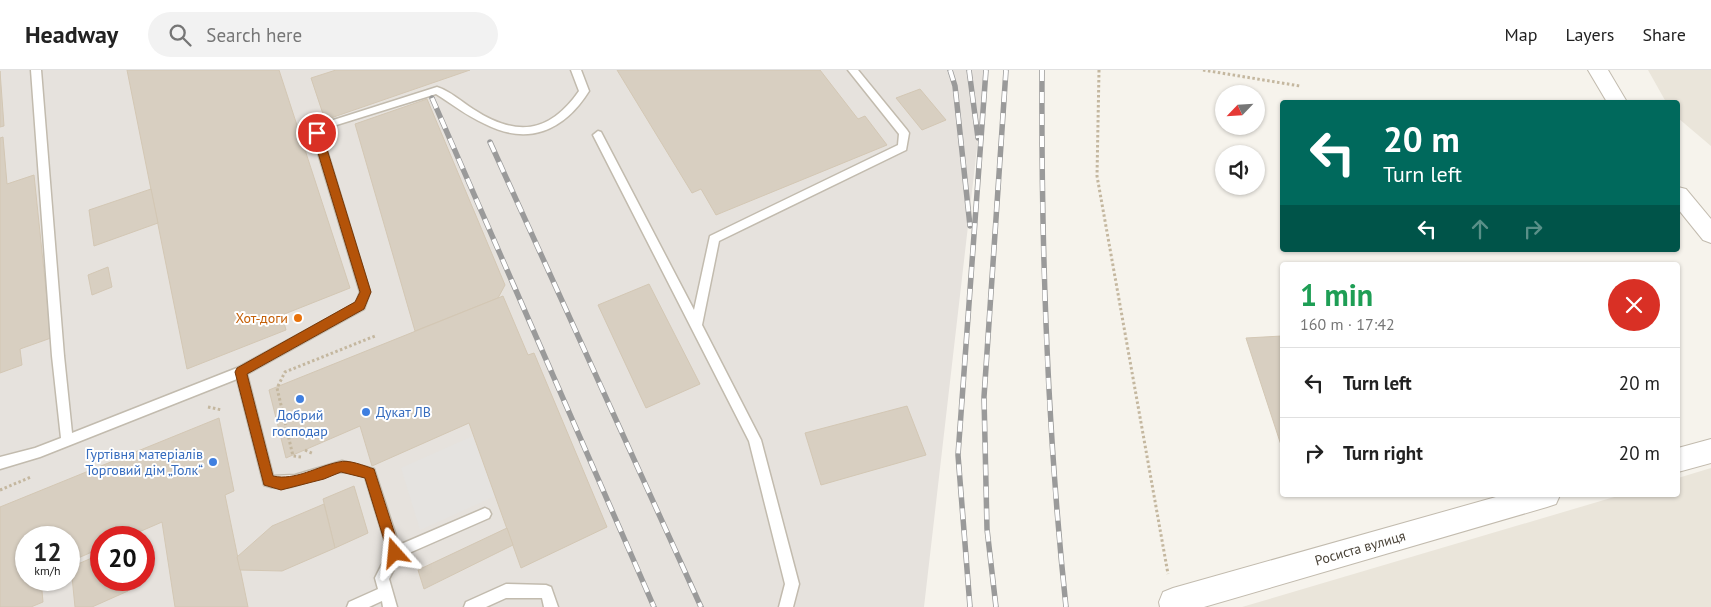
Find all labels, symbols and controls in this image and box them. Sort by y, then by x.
search box [148,12,498,57]
text: Headway [25,19,118,50]
icon: search [166,21,194,49]
text: Search here [206,23,302,47]
text: Map [1505,23,1537,46]
text: Layers [1565,23,1614,46]
text: Share [1642,23,1686,46]
north arrow [1215,85,1265,135]
map controls [1215,85,1265,195]
pin [296,112,338,154]
text: 20 m [1383,116,1460,162]
icon: arrive [303,119,331,147]
icon: left [1300,120,1365,185]
button: sound [1215,145,1265,195]
text: Turn left [1383,160,1462,188]
icon: left [1413,215,1441,243]
icon: ahead [1466,215,1494,243]
icon: right [1519,215,1547,243]
text: 1 min [1300,275,1373,314]
button: close [1608,279,1660,331]
place label: Хот-доги [235,309,288,327]
marker: Хот-доги [292,312,304,324]
text: 160 m · 17:42 [1300,314,1395,334]
icon: left [1300,369,1328,397]
text: Turn left [1343,371,1412,395]
text: 20 m [1619,371,1660,395]
marker: Добрий господар [294,393,306,405]
place label: Дукат ЛВ [376,403,431,421]
place label: Добрий господар [272,406,328,440]
marker: Дукат ЛВ [360,406,372,418]
icon: right [1300,439,1328,467]
text: Turn right [1343,441,1423,465]
text: 20 m [1619,441,1660,465]
place label: Гуртівня матеріалів Торговий дім „Толк“ [85,445,203,479]
marker: Гуртівня матеріалів Торговий дім „Толк“ [207,456,219,468]
speed limit sign: 20 [90,526,155,591]
position arrow [368,526,420,578]
street label: Росиста вулиця [1313,526,1407,570]
text: 12 [33,536,62,568]
text: km/h [34,563,61,578]

